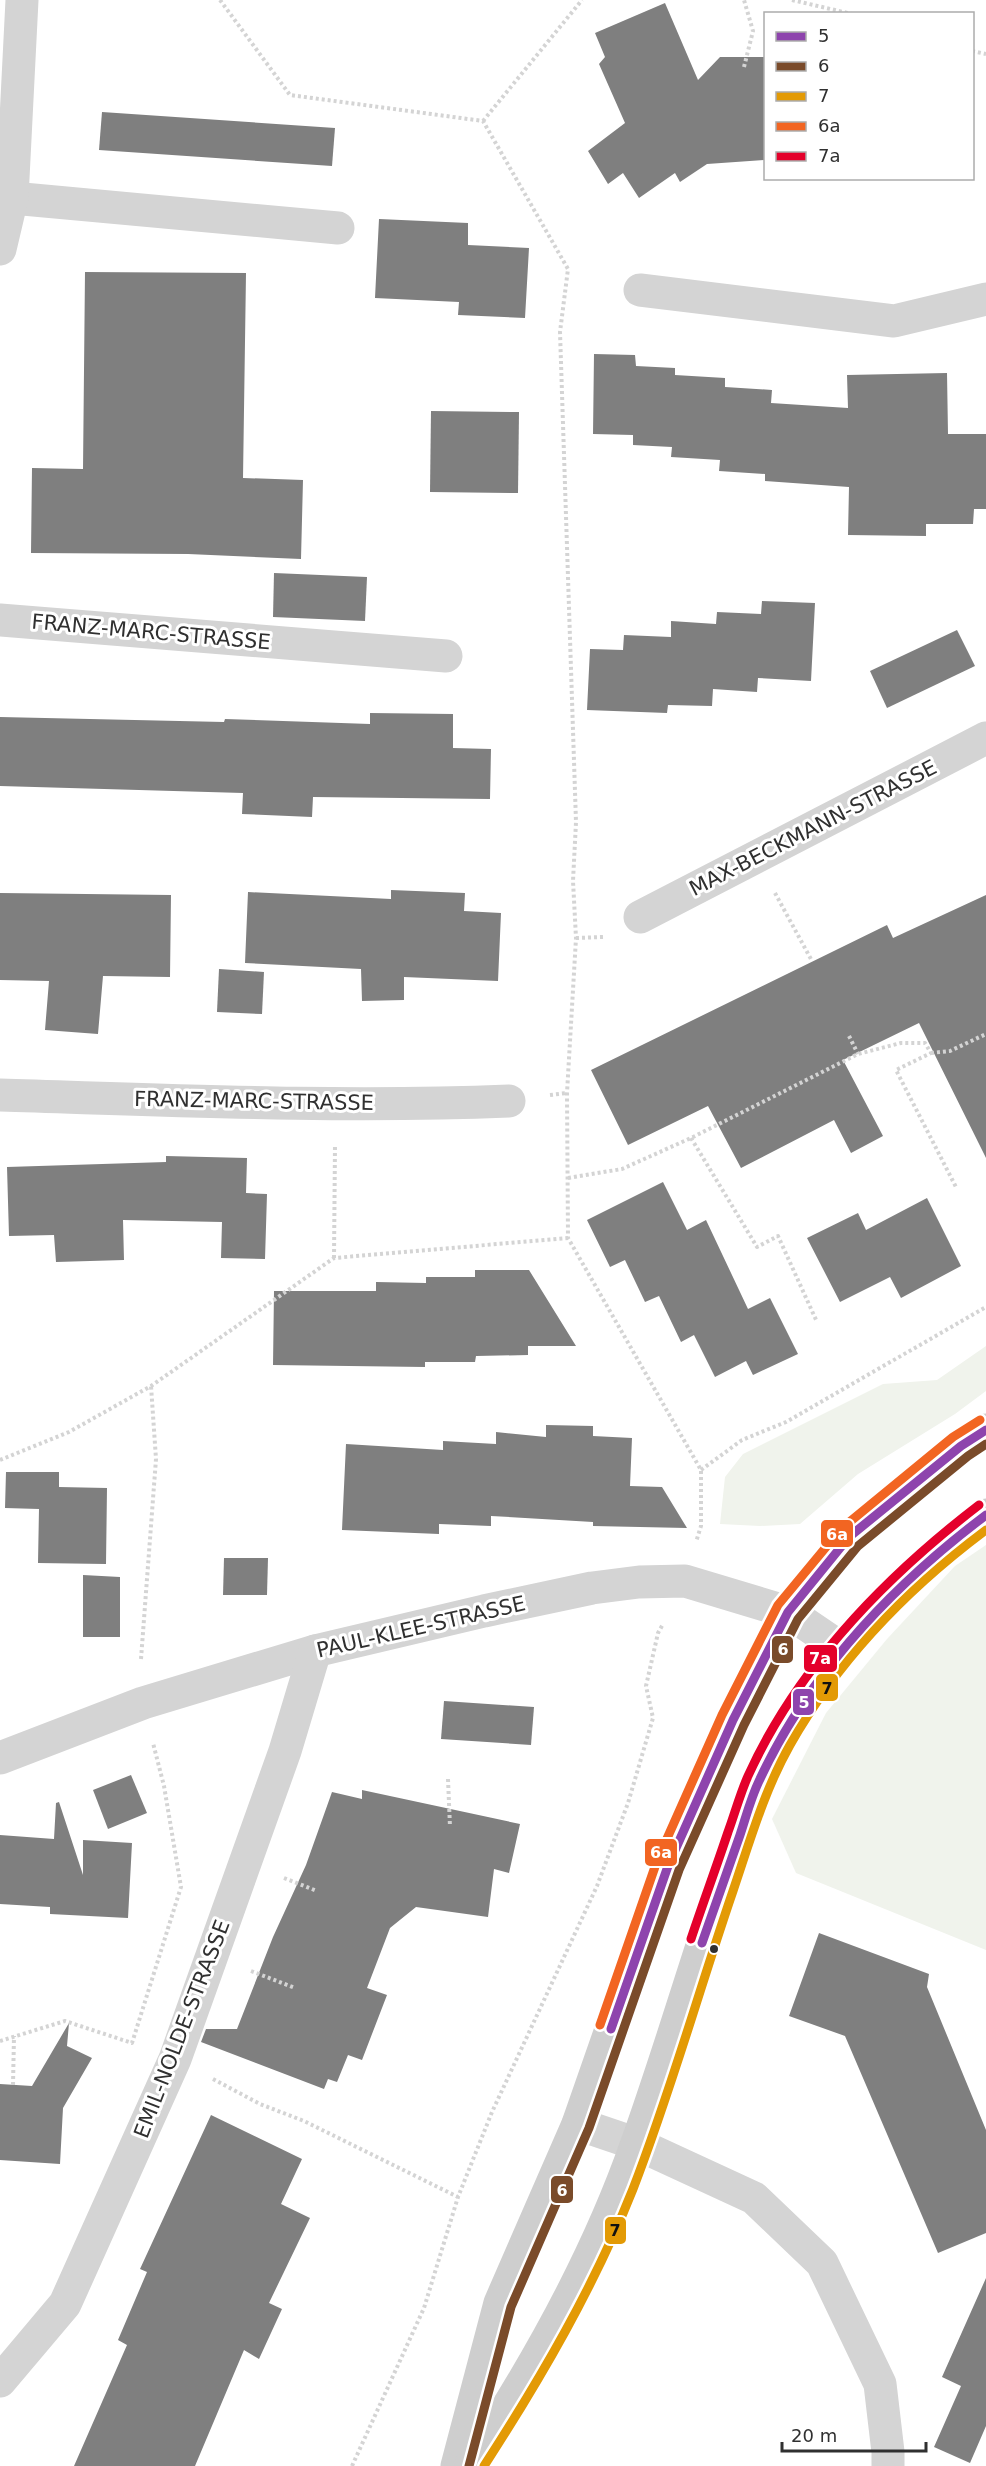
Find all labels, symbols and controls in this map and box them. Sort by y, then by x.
legend [764,12,974,180]
text: 5 [818,25,829,46]
text: 6 [818,55,829,76]
text: 7 [818,85,829,106]
text: 6a [818,115,840,136]
text: 7a [818,145,840,166]
street label: FRANZ-MARC-STRASSE [30,610,272,654]
street label: MAX-BECKMANN-STRASSE [685,755,941,901]
street label: FRANZ-MARC-STRASSE [134,1087,374,1115]
line badge: 6a [820,1519,854,1548]
text: 6a [826,1525,848,1544]
street label: PAUL-KLEE-STRASSE [314,1591,528,1663]
line badge: 6 [771,1635,794,1664]
text: 6 [777,1640,789,1659]
line badge: 7a [803,1644,838,1673]
text: 7a [809,1649,831,1668]
line badge: 7 [815,1673,839,1702]
text: 7 [821,1679,833,1698]
line badge: 5 [792,1688,815,1716]
text: 5 [798,1693,810,1712]
line badge: 6a [644,1838,678,1867]
text: 6a [650,1843,672,1862]
street label: EMIL-NOLDE-STRASSE [129,1917,235,2141]
unlabelled marker [708,1943,720,1955]
line badge: 6 [550,2175,574,2204]
text: 6 [556,2181,568,2200]
line badge: 7 [604,2216,627,2245]
text: 7 [609,2221,621,2240]
scale bar [782,2415,926,2453]
text: 20 m [791,2425,837,2446]

